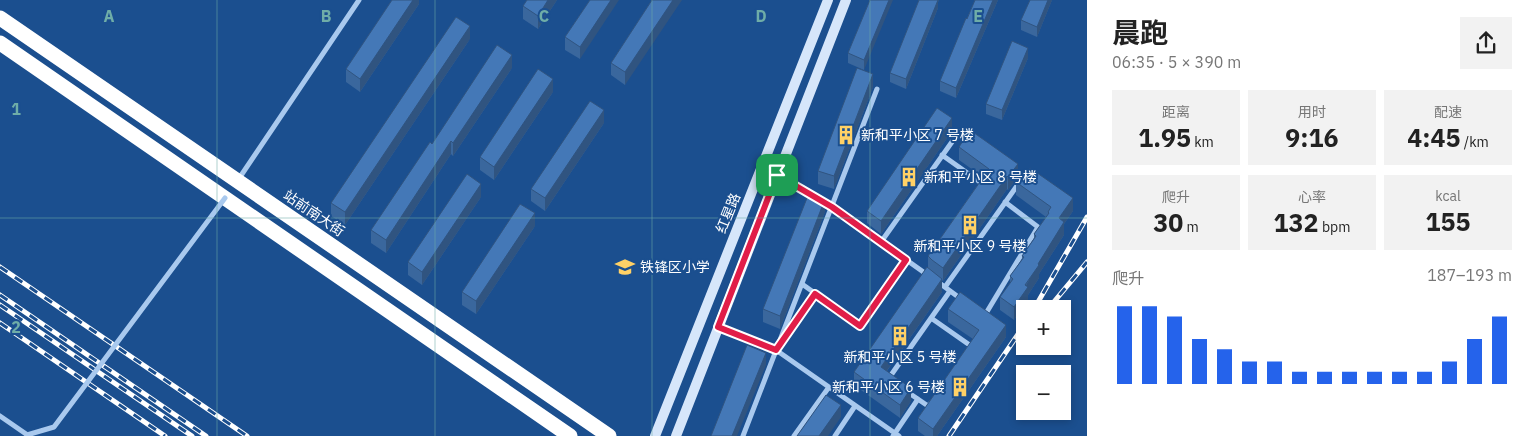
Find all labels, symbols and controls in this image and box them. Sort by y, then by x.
text: A [104,6,115,26]
text: B [321,6,332,26]
text: C [539,6,549,26]
text: D [755,6,767,26]
text: E [973,6,983,26]
text: 晨跑 [1112,14,1168,51]
button: share [1460,17,1512,69]
text: 06:35 · 5 × 390 m [1112,52,1241,72]
text: 1 [11,99,21,119]
text: 距离 [1162,103,1190,121]
text: 用时 [1298,103,1326,121]
text: 配速 [1434,103,1462,121]
text: 1.95 [1138,121,1191,154]
text: 9:16 [1285,121,1339,154]
text: 4:45 [1407,121,1460,154]
building icon: 新和平小区 7 号楼 [835,124,857,146]
place label: 新和平小区 7 号楼 [861,126,974,144]
text: km [1191,133,1214,151]
text: /km [1460,133,1489,151]
pin [756,154,798,196]
icon: arrive [763,161,791,189]
building icon: 新和平小区 8 号楼 [898,166,920,188]
place label: 新和平小区 8 号楼 [924,168,1037,186]
street label: 站前南大街 [280,186,348,240]
text: kcal [1435,187,1461,205]
text: 爬升 [1162,188,1190,206]
text: 心率 [1298,188,1326,206]
street label: 红星路 [712,190,744,236]
text: 155 [1425,205,1471,238]
text: 30 [1153,206,1183,239]
text: 132 [1274,206,1319,239]
building icon: 新和平小区 9 号楼 [959,214,981,236]
text: m [1183,218,1199,236]
text: bpm [1319,218,1350,236]
place label: 新和平小区 9 号楼 [913,237,1027,255]
school or university icon: 铁锋区小学 [614,256,636,278]
place label: 铁锋区小学 [640,258,710,276]
text: 187–193 m [1427,265,1512,285]
text: 爬升 [1112,268,1144,288]
map controls [1016,300,1071,420]
button: + [1016,300,1071,355]
text: 2 [11,317,21,337]
building icon: 新和平小区 5 号楼 [889,325,911,347]
place label: 新和平小区 5 号楼 [843,348,957,366]
button: − [1016,365,1071,420]
building icon: 新和平小区 6 号楼 [949,376,971,398]
place label: 新和平小区 6 号楼 [832,378,945,396]

